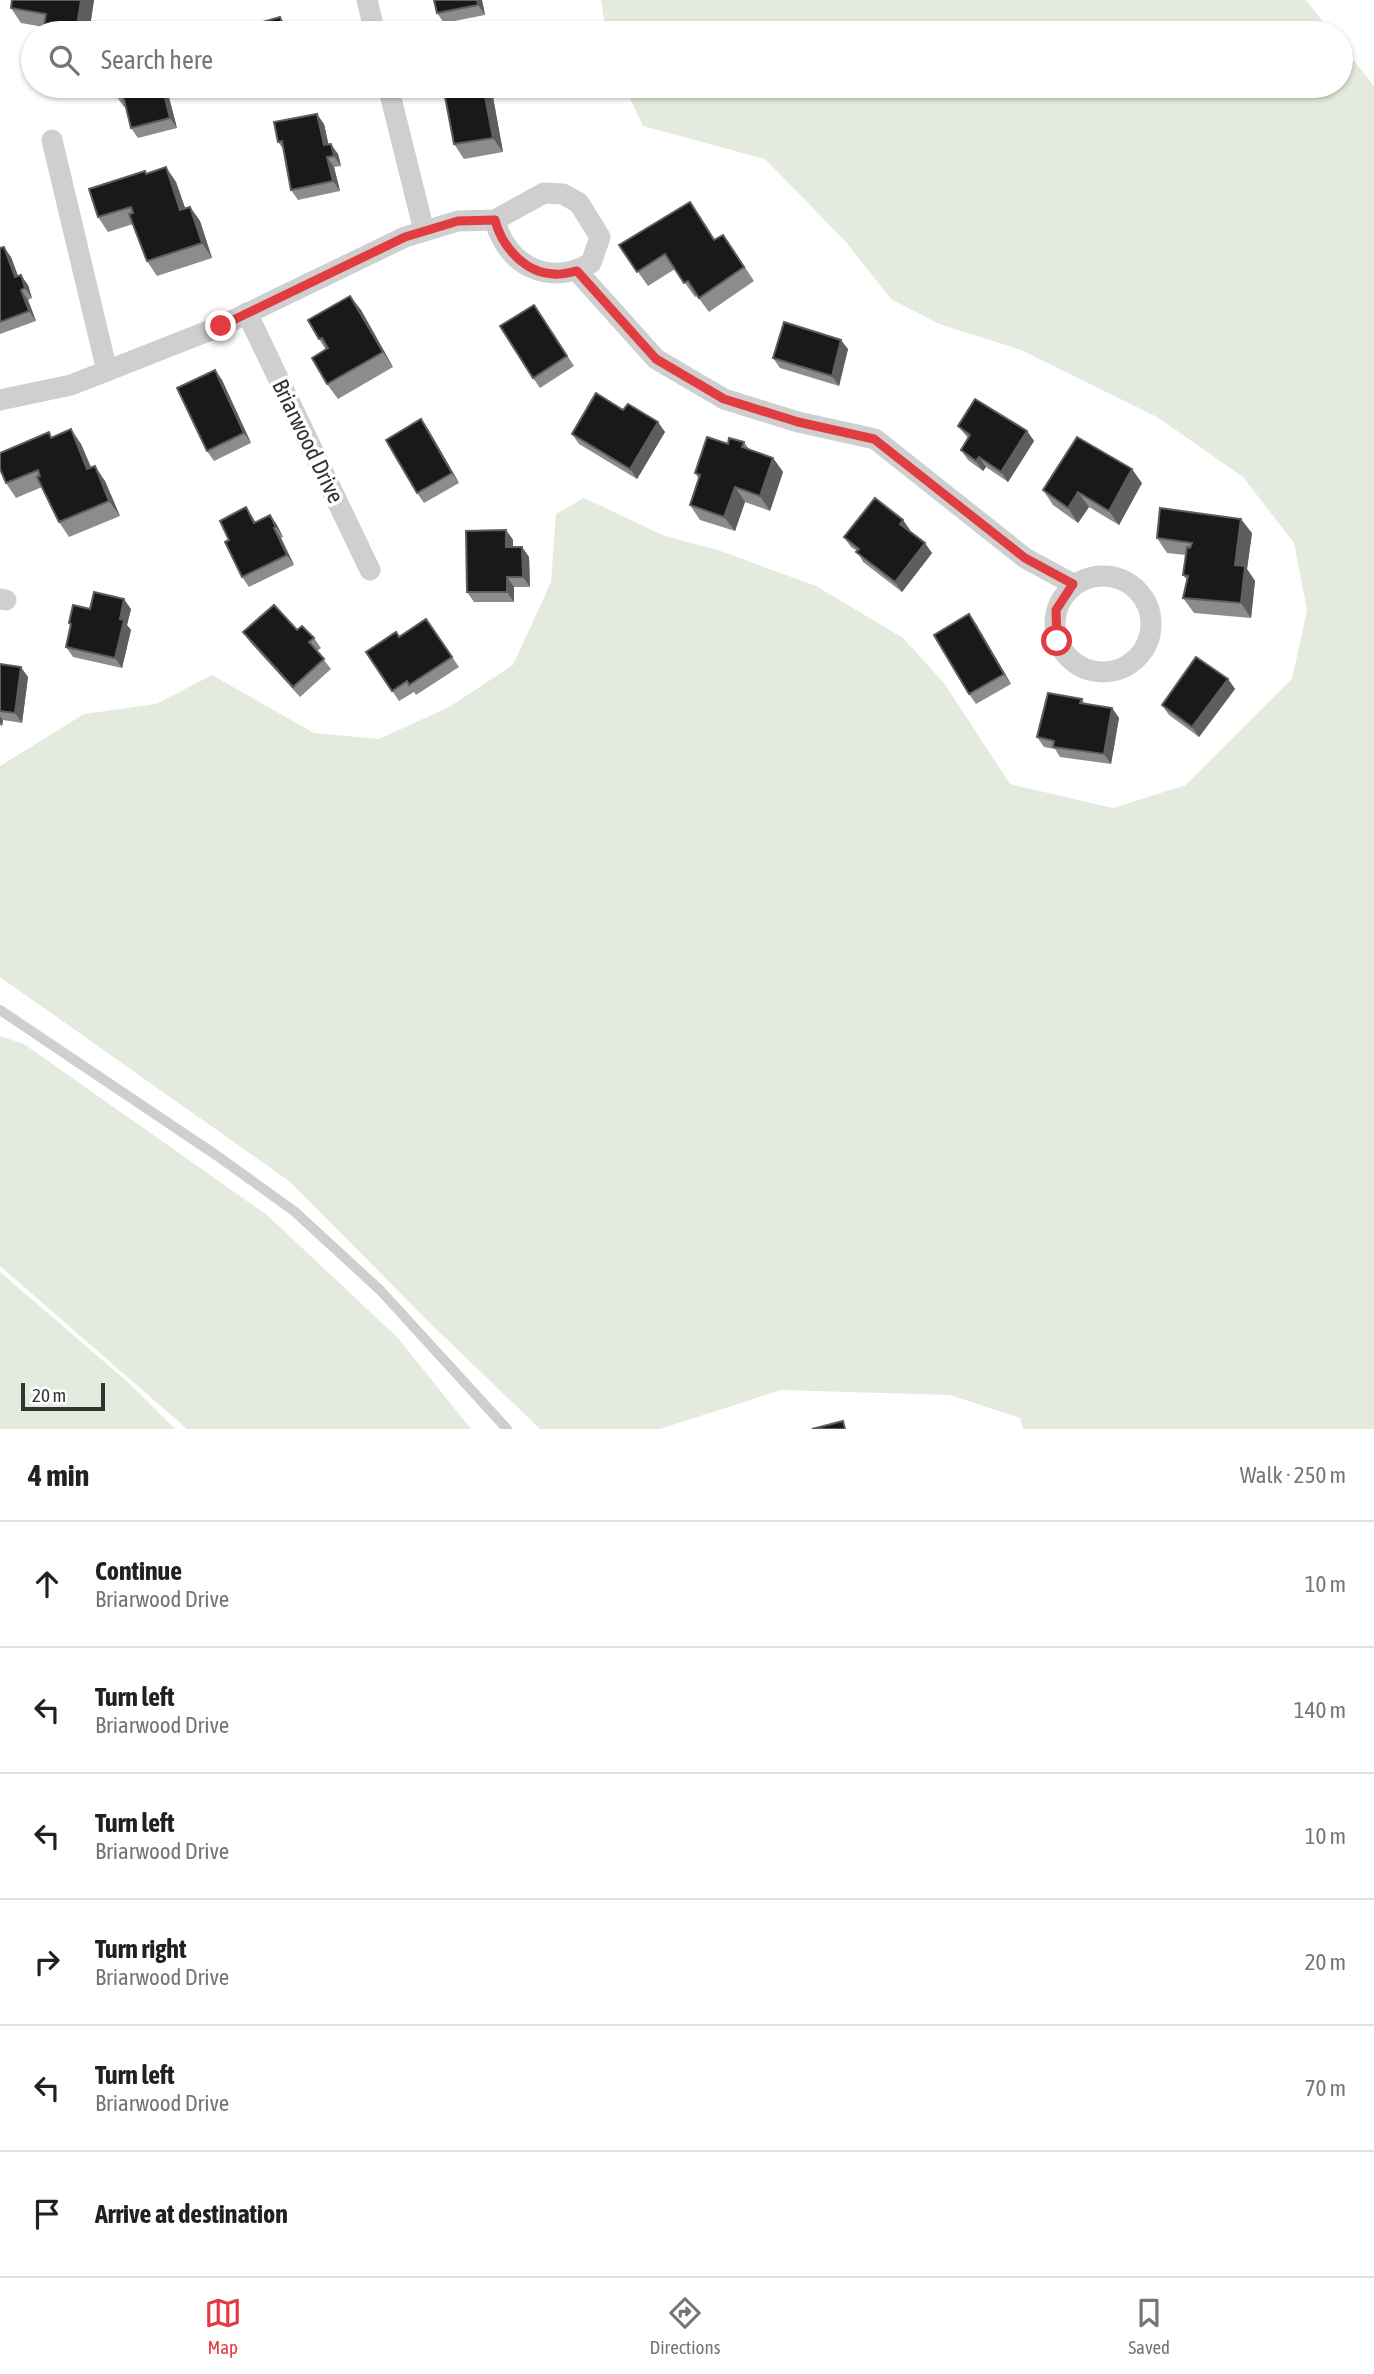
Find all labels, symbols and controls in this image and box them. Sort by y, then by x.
search box [21,21,1353,98]
icon: search [45,41,83,79]
text: Search here [101,45,213,75]
route end [205,310,236,341]
street label: Briarwood Drive [267,375,349,507]
route start [1041,625,1072,656]
scale bar [21,1380,105,1412]
text: 20 m [32,1384,66,1406]
text: 4 min [28,1458,89,1492]
text: Walk · 250 m [1240,1462,1346,1488]
text: Continue [95,1556,182,1586]
icon: ahead [28,1565,66,1603]
text: 10 m [1305,1571,1346,1597]
text: Briarwood Drive [95,1586,229,1612]
text: Turn left [95,1682,175,1712]
icon: left [28,1691,66,1729]
text: 140 m [1294,1697,1346,1723]
text: Briarwood Drive [95,1712,229,1738]
text: Turn left [95,1808,175,1838]
icon: left [28,1817,66,1855]
text: 10 m [1305,1823,1346,1849]
text: Briarwood Drive [95,1838,229,1864]
text: Turn right [95,1934,186,1964]
icon: right [28,1943,66,1981]
text: 20 m [1305,1949,1346,1975]
text: Briarwood Drive [95,1964,229,1990]
text: Turn left [95,2060,175,2090]
icon: left [28,2069,66,2107]
text: 70 m [1305,2075,1346,2101]
text: Briarwood Drive [95,2090,229,2116]
icon: arrive [28,2195,66,2233]
text: Arrive at destination [95,2199,288,2229]
tab: Map [204,2294,242,2358]
tab: Directions [650,2294,720,2358]
tab: Saved [1128,2294,1170,2358]

